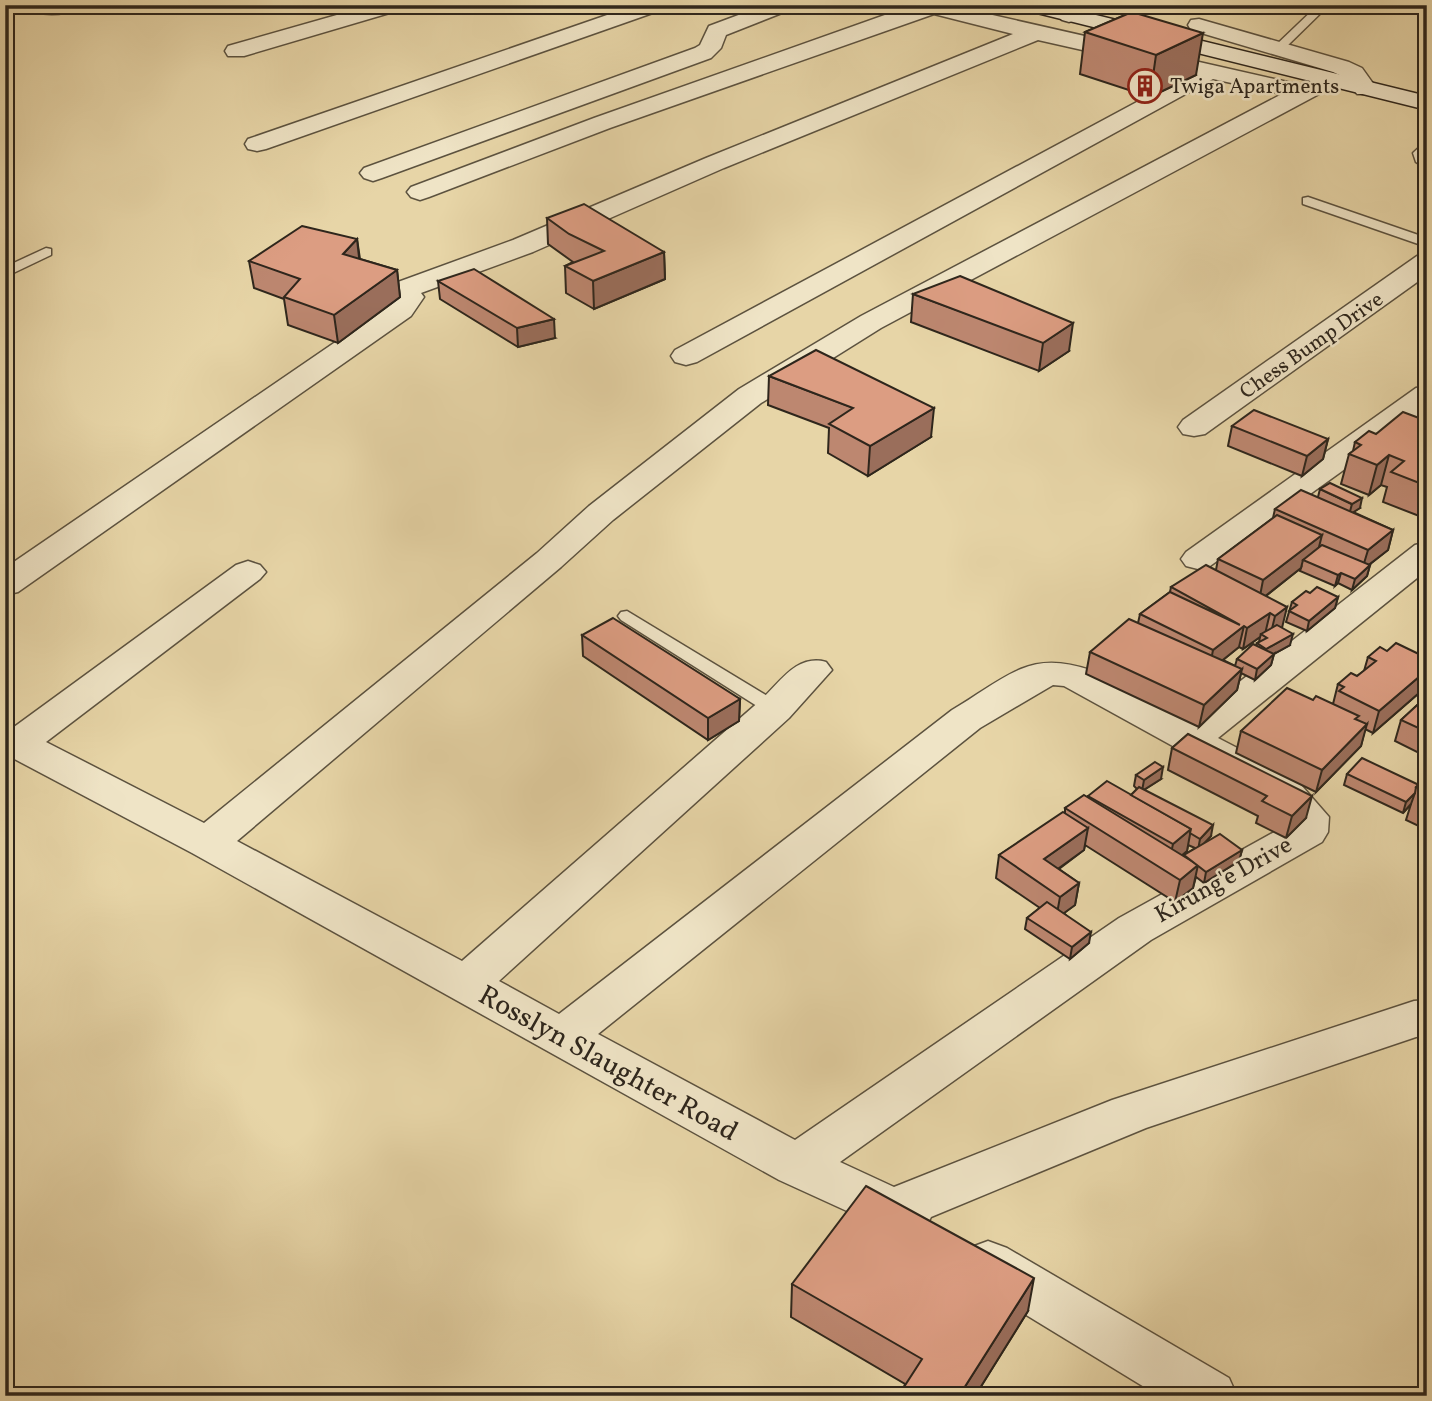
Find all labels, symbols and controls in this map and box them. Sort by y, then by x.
building icon: Twiga Apartments [1126,67,1164,105]
place label: Twiga Apartments [1170,73,1339,102]
street label: Chess Bump Drive [1234,286,1390,407]
street label: Kirung'e Drive [1149,829,1299,933]
street label: Rosslyn Slaughter Road [471,977,745,1152]

